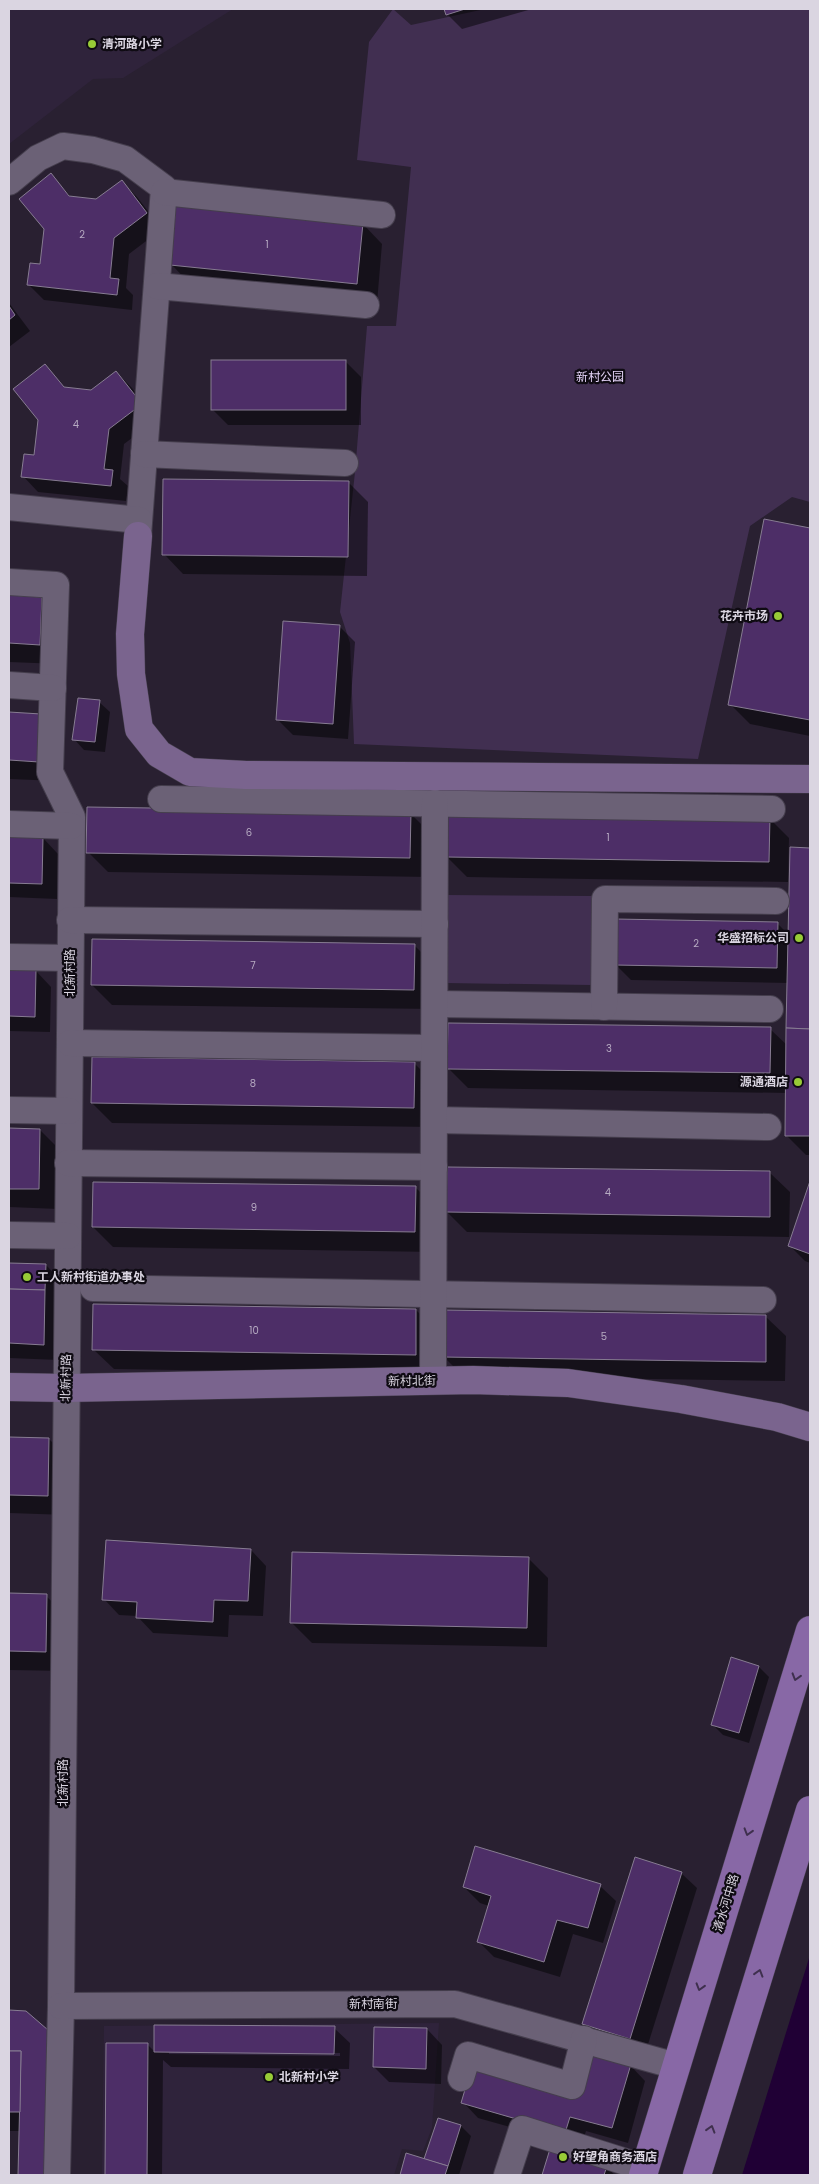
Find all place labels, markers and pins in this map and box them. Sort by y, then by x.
place label: 清河路小学 [102,35,162,52]
marker: 清河路小学 [86,38,98,50]
place label: 花卉市场 [720,607,768,624]
marker: 花卉市场 [772,610,784,622]
place label: 华盛招标公司 [717,929,789,946]
marker: 华盛招标公司 [793,932,805,944]
place label: 源通酒店 [740,1073,788,1090]
marker: 源通酒店 [792,1076,804,1088]
place label: 工人新村街道办事处 [37,1268,145,1285]
marker: 工人新村街道办事处 [21,1271,33,1283]
place label: 北新村小学 [279,2068,339,2085]
marker: 北新村小学 [263,2071,275,2083]
place label: 好望角商务酒店 [573,2148,657,2165]
marker: 好望角商务酒店 [557,2151,569,2163]

